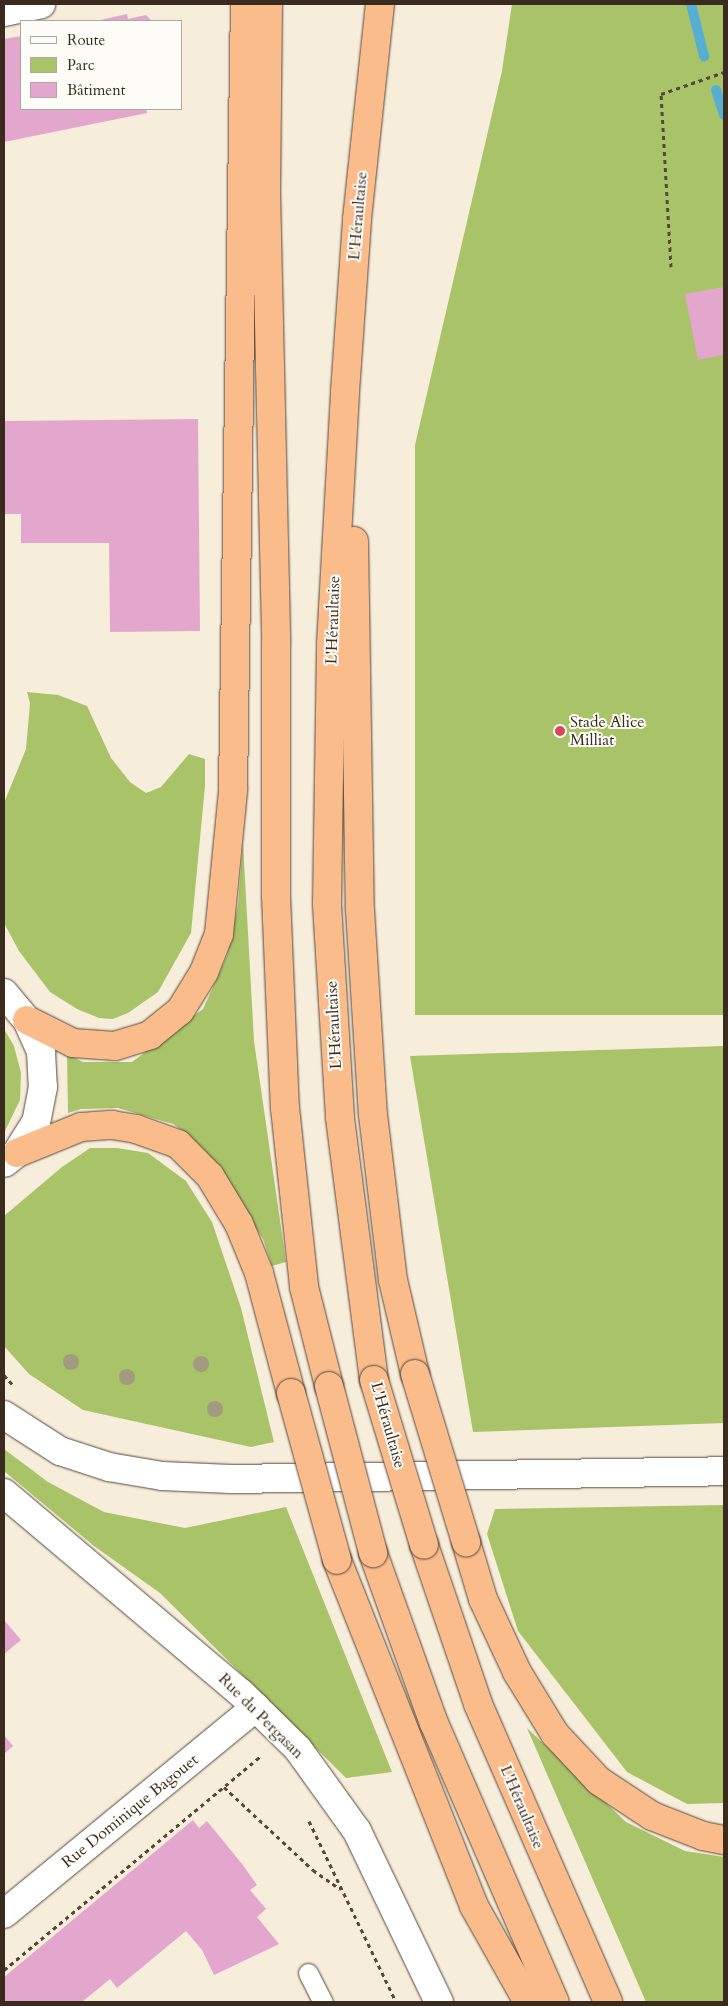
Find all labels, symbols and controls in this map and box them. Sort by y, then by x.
legend [20,20,182,110]
text: Route [67,30,105,50]
text: Parc [67,55,95,75]
text: Bâtiment [67,80,125,100]
street label: L'Héraultaise [345,171,371,261]
street label: L'Héraultaise [322,575,344,665]
place label: Stade Alice Milliat [570,712,645,750]
marker: Stade Alice Milliat [554,725,566,737]
street label: L'Héraultaise [322,980,346,1070]
street label: L'Héraultaise [367,1380,409,1470]
street label: Rue du Pergasan [214,1669,308,1763]
street label: Rue Dominique Bagouet [58,1750,202,1872]
street label: L'Héraultaise [496,1762,548,1852]

